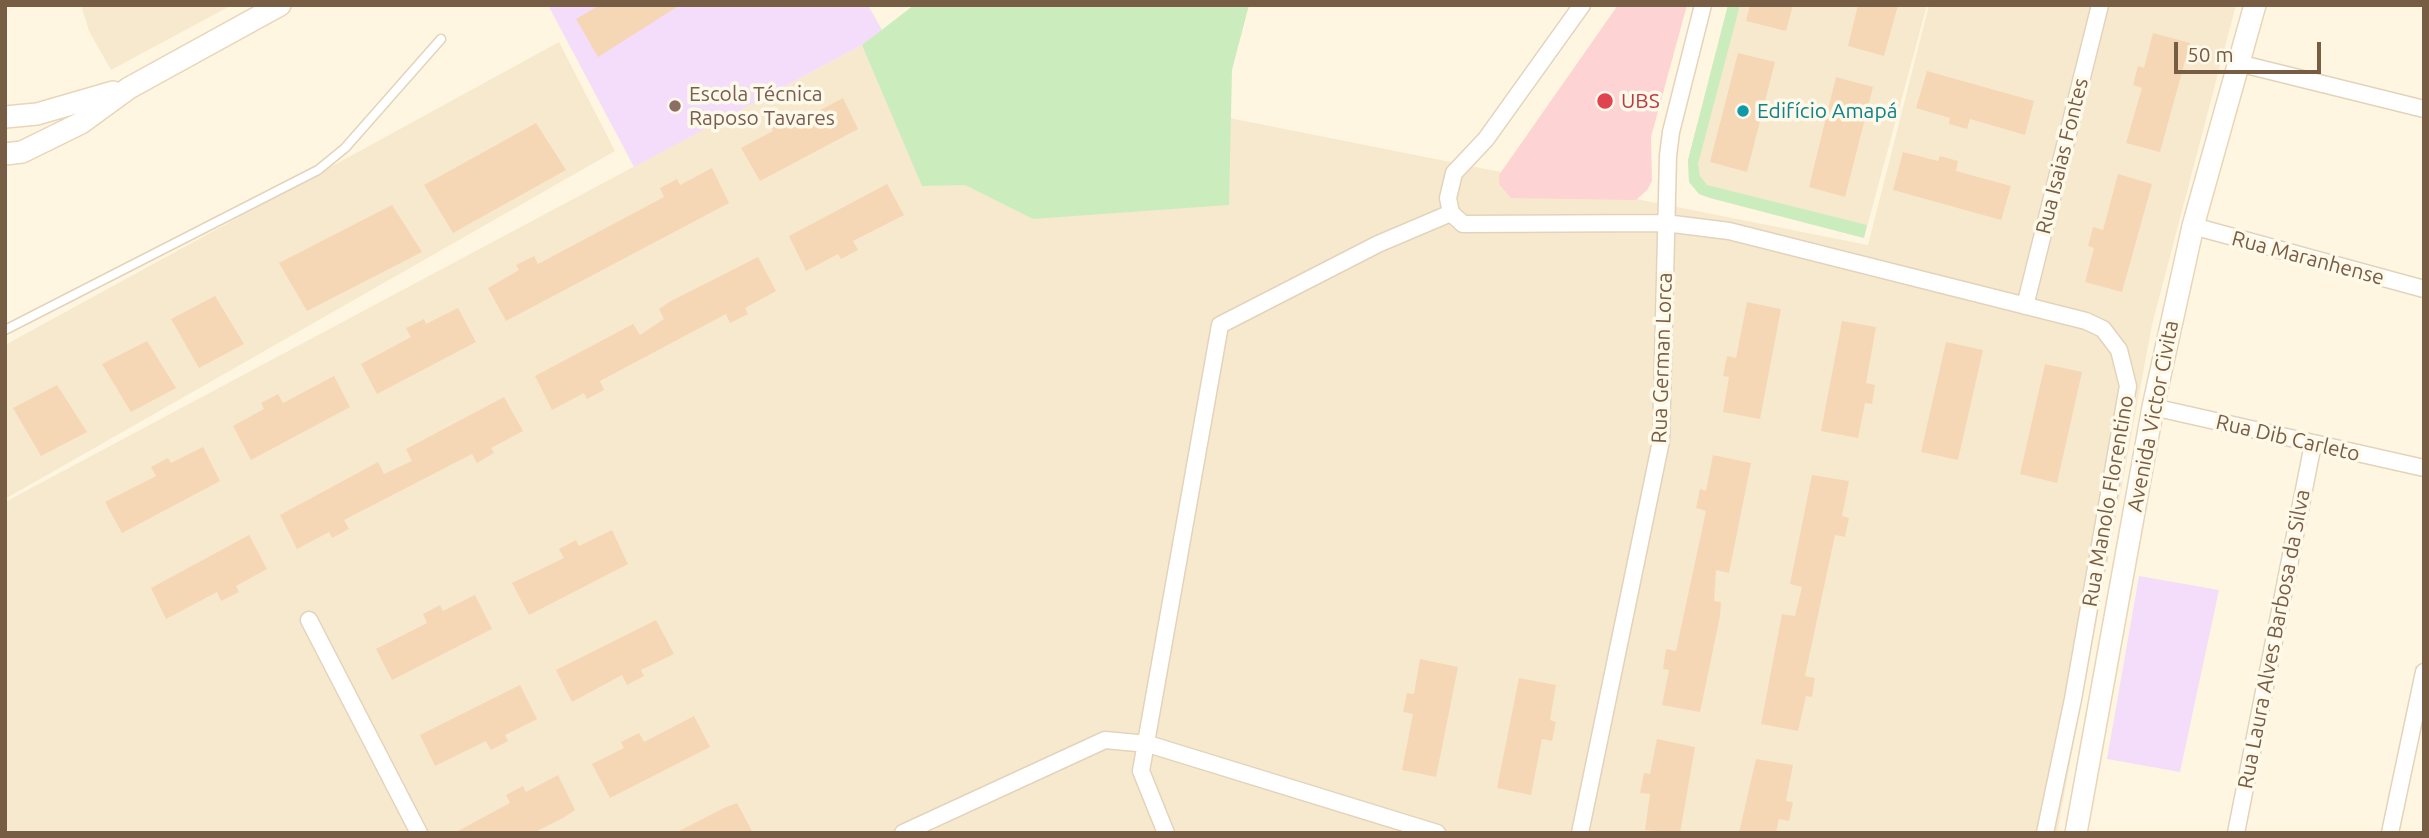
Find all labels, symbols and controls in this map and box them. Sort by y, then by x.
scale bar [2177,28,2324,72]
text: 50 m [2187,42,2234,66]
street label: Rua Isaias Fontes [2030,75,2094,237]
place label: Escola Técnica Raposo Tavares [689,81,835,131]
place label: UBS [1621,88,1660,114]
marker: UBS [1595,91,1615,111]
marker: Escola Técnica Raposo Tavares [667,98,683,114]
place label: Edifício Amapá [1757,98,1897,124]
marker: Edifício Amapá [1735,103,1751,119]
street label: Rua Maranhense [2229,226,2387,290]
street label: Rua German Lorca [1646,272,1678,444]
street label: Avenida Victor Civita [2122,318,2184,514]
street label: Rua Manolo Florentino [2077,393,2139,609]
street label: Rua Dib Carleto [2214,409,2362,467]
street label: Rua Laura Alves Barbosa da Silva [2233,487,2315,791]

